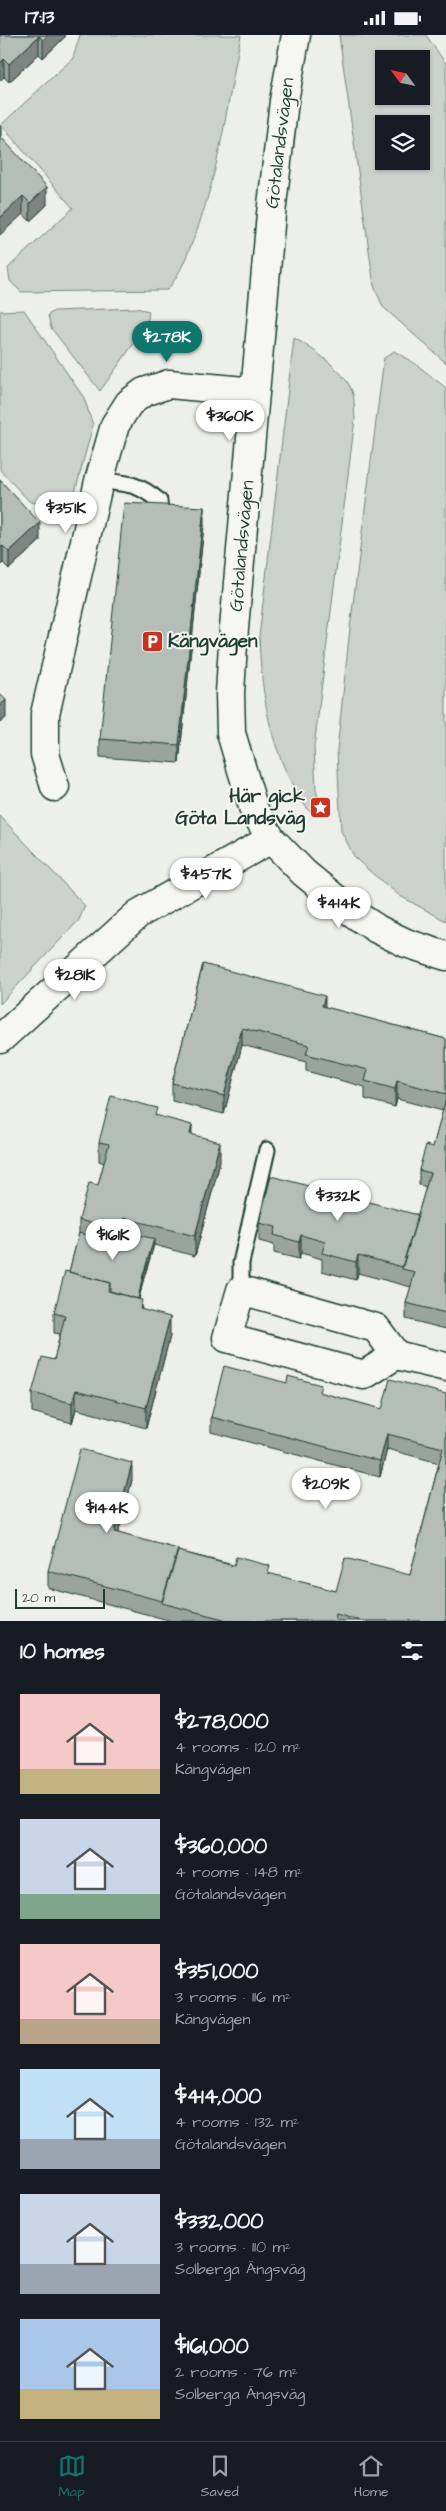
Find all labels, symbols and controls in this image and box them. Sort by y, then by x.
text: 17:13 [25,4,54,31]
north arrow [375,50,430,105]
map controls [375,50,430,170]
street label: Götalandsvägen [259,76,302,210]
button: layers [375,115,430,170]
pin: $278K [132,321,202,363]
text: $278K [143,326,191,348]
pin: $360K [195,399,265,442]
text: $360K [207,405,253,427]
street label: Götalandsvägen [223,479,262,613]
pin: $351K [31,491,101,534]
text: $351K [46,497,86,519]
place label: Kängvägen [168,628,258,656]
parking icon: Kängvägen [140,629,164,653]
place label: Här gick Göta Landsväg [175,783,305,833]
place icon: Här gick Göta Landsväg [309,795,333,819]
pin: $457K [171,857,241,900]
text: $457K [181,863,231,885]
pin: $414K [304,887,374,929]
text: $414K [318,892,360,914]
pin: $281K [40,959,110,1001]
text: $281K [55,964,95,986]
pin: $332K [303,1179,373,1222]
text: $332K [316,1185,360,1207]
pin: $161K [78,1219,148,1261]
text: $161K [97,1224,129,1246]
pin: $209K [291,1467,361,1510]
text: $209K [303,1473,349,1495]
pin: $144K [72,1491,142,1534]
text: $144K [86,1497,128,1519]
scale bar [15,1586,105,1609]
text: 20 m [22,1588,55,1608]
text: 10 homes [20,1637,105,1666]
icon: filters [398,1637,426,1665]
text: $278,000 [175,1707,269,1736]
icon: home [60,1714,120,1774]
text: 4 rooms · 120 m² [175,1736,301,1758]
text: Kängvägen [175,1758,250,1780]
text: $360,000 [175,1832,267,1861]
icon: home [60,1839,120,1899]
text: 4 rooms · 148 m² [175,1861,303,1883]
text: Götalandsvägen [175,1883,286,1905]
text: $351,000 [175,1957,258,1986]
icon: home [60,1964,120,2024]
text: 3 rooms · 116 m² [175,1986,291,2008]
text: Kängvägen [175,2008,250,2030]
text: $414,000 [175,2082,261,2111]
icon: home [60,2089,120,2149]
text: 4 rooms · 132 m² [175,2111,299,2133]
text: Götalandsvägen [175,2133,286,2155]
text: $332,000 [175,2207,264,2236]
icon: home [60,2214,120,2274]
text: 3 rooms · 110 m² [175,2236,291,2258]
text: Solberga Ängsväg [175,2258,305,2280]
text: $161,000 [175,2332,249,2361]
icon: home [60,2339,120,2399]
text: 2 rooms · 76 m² [175,2361,298,2383]
text: Solberga Ängsväg [175,2383,305,2405]
tab: Map [58,2452,86,2502]
tab: Saved [201,2452,239,2502]
tab: Home [354,2452,388,2502]

